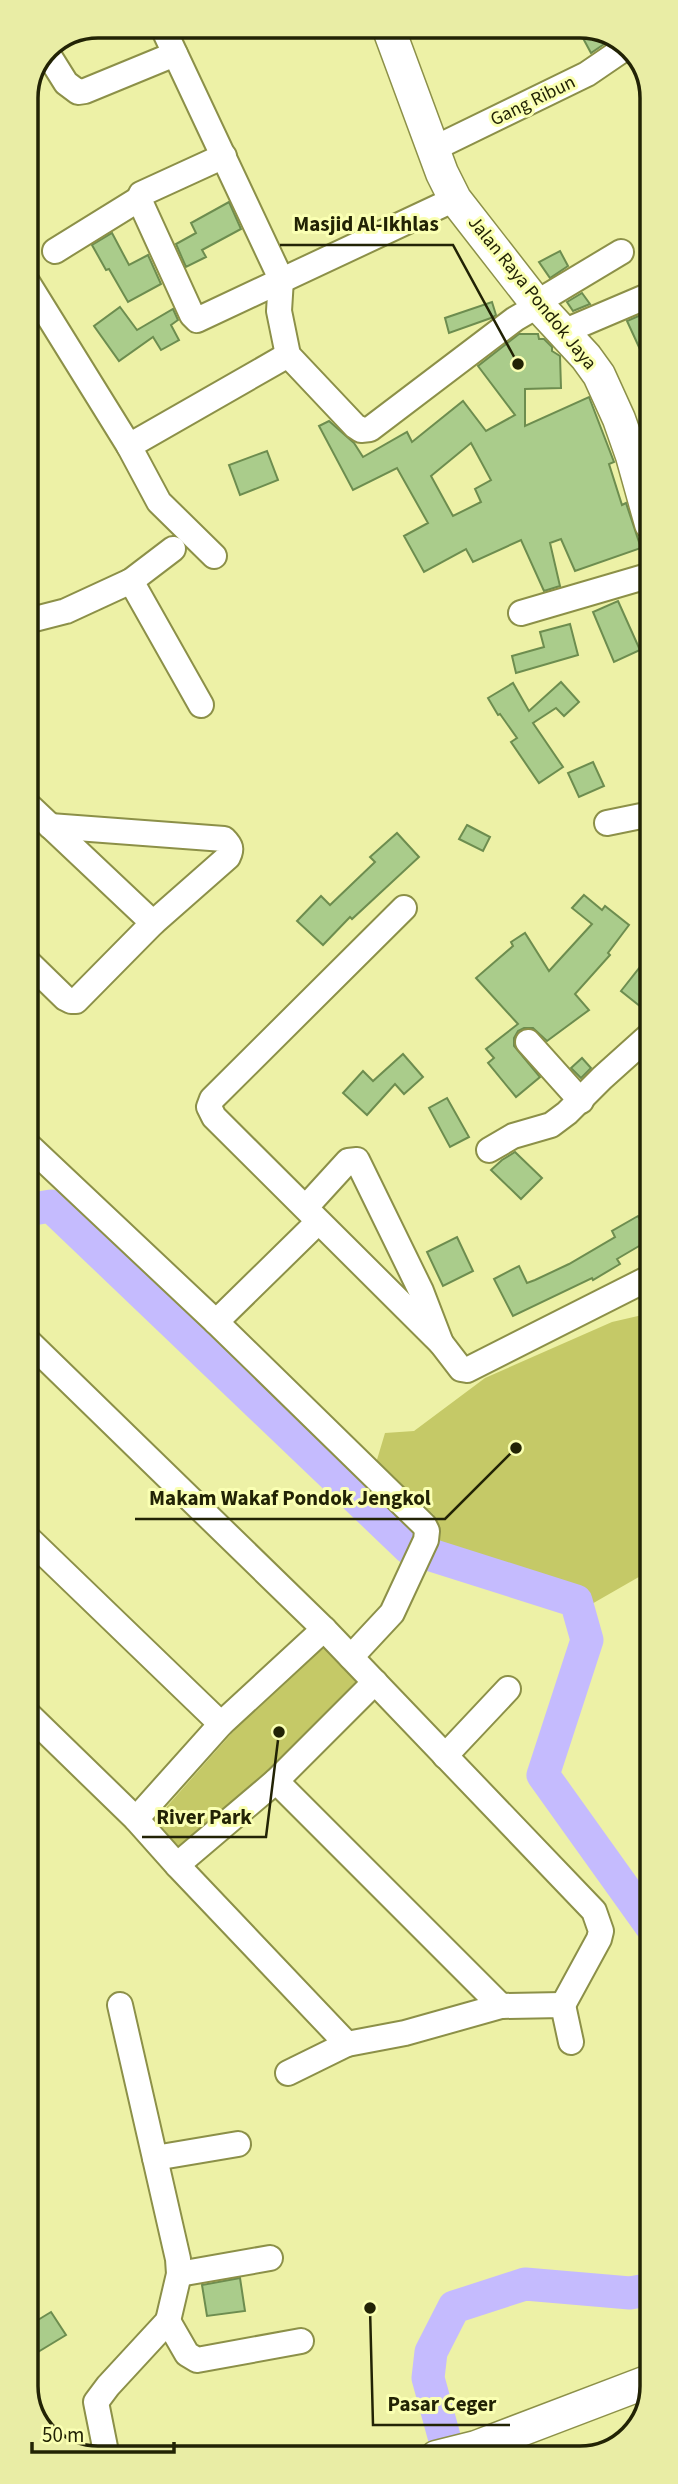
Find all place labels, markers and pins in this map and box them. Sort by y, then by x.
callout: Masjid Al-Ikhlas [280,203,453,245]
callout: Makam Wakaf Pondok Jengkol [135,1477,445,1519]
callout: River Park [142,1795,266,1837]
callout: Pasar Ceger [373,2383,510,2425]

